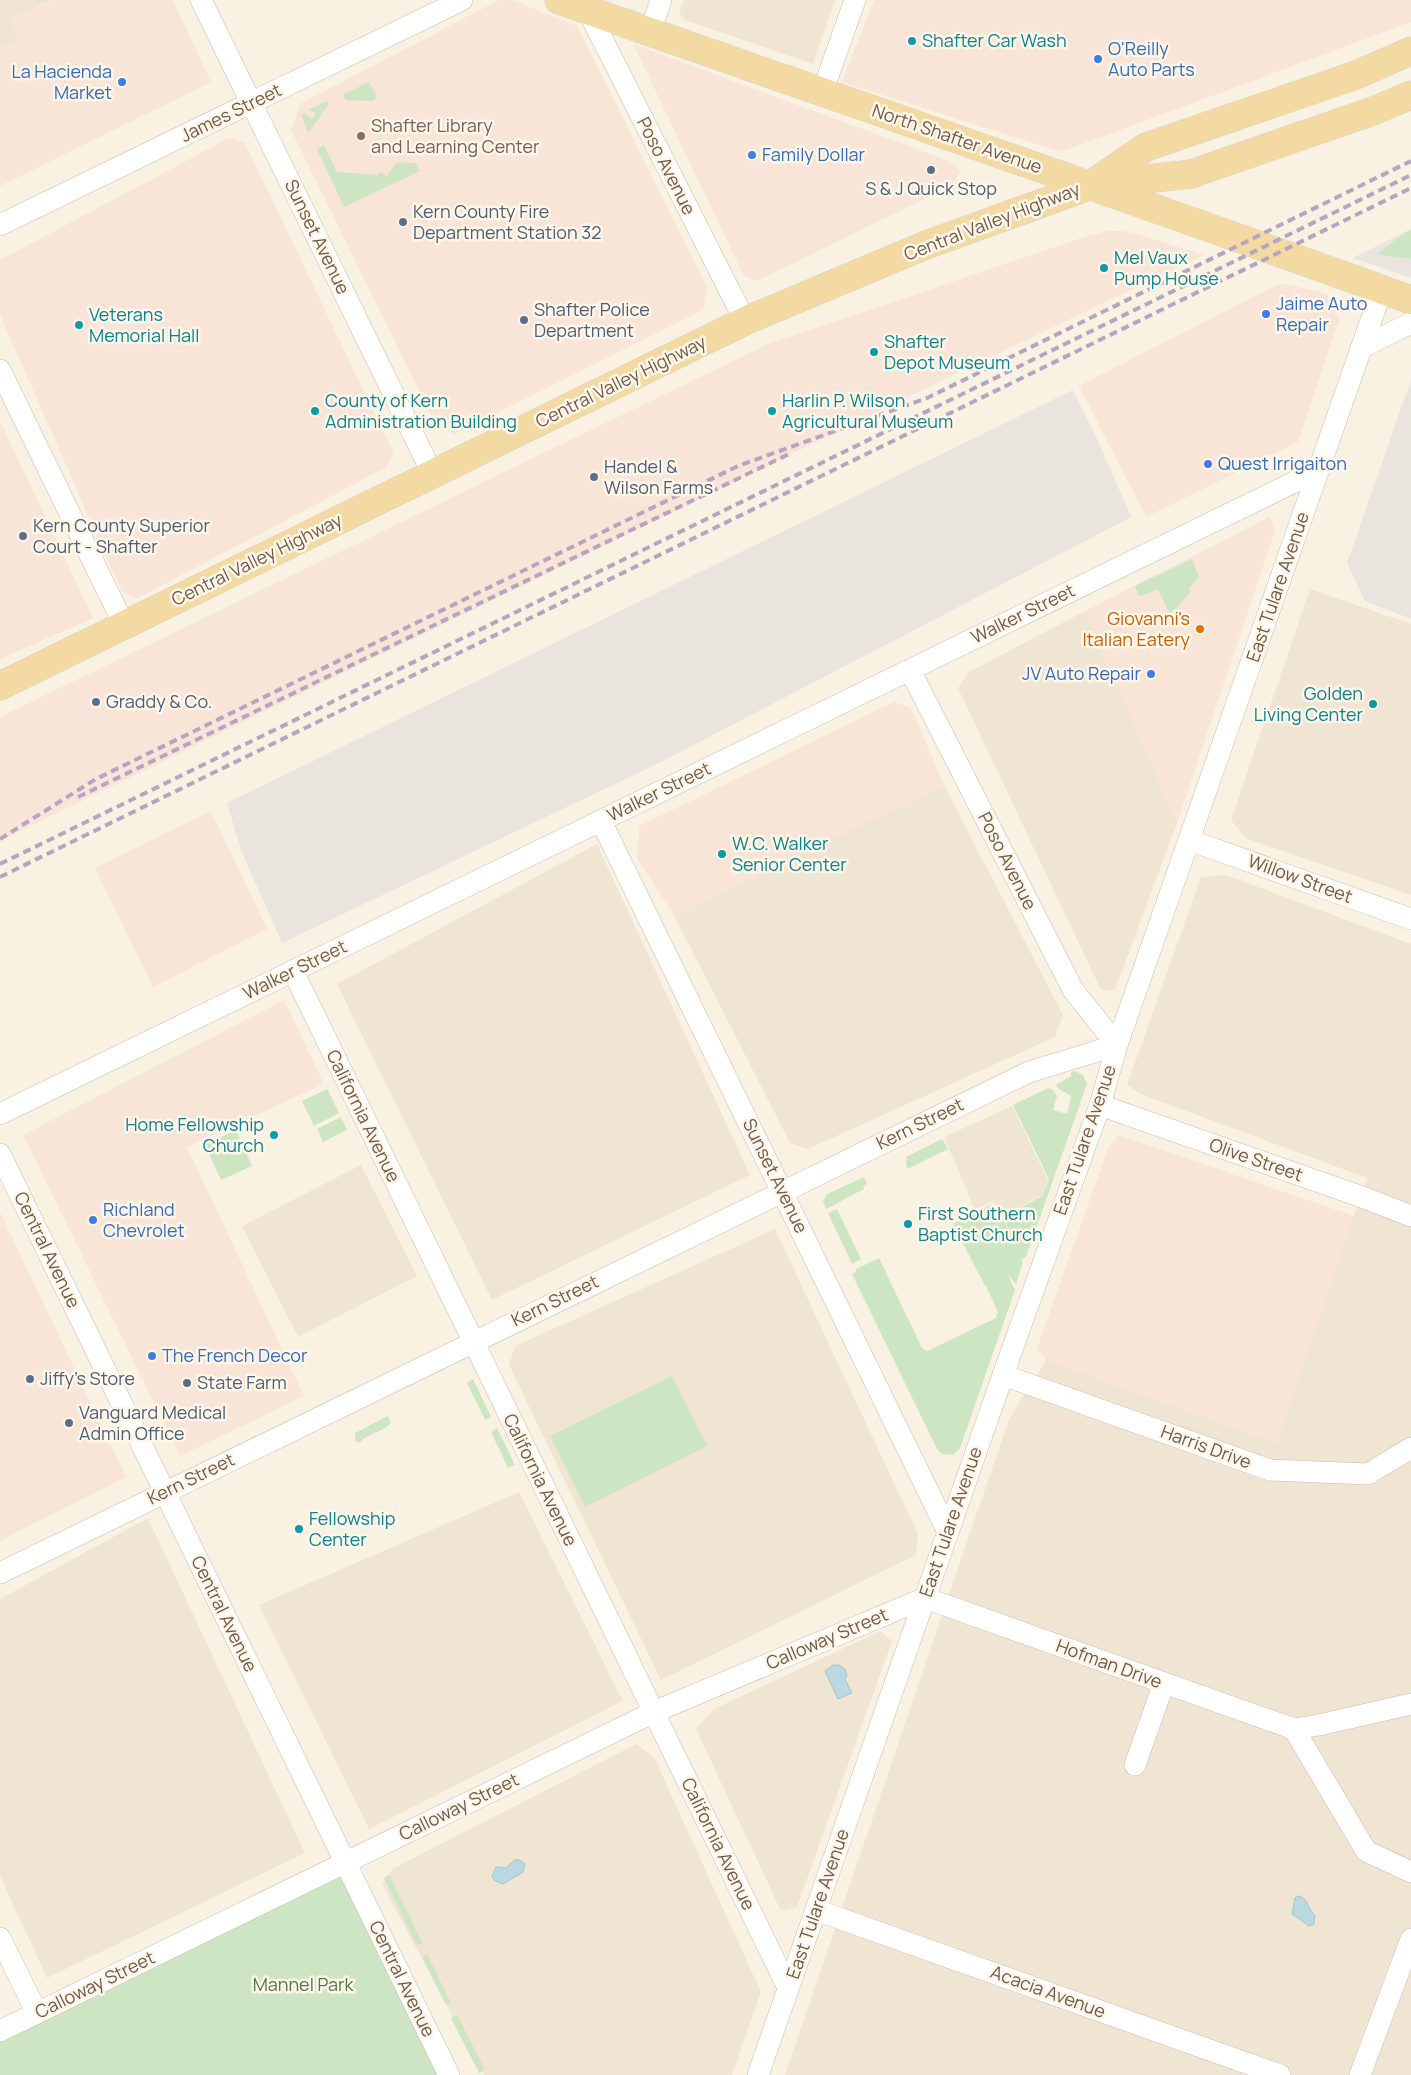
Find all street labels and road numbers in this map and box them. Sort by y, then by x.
street label: James Street [176,77,285,147]
street label: North Shafter Avenue [869,98,1045,178]
street label: Poso Avenue [632,113,702,219]
street label: Sunset Avenue [280,175,356,298]
street label: Central Valley Highway [900,176,1084,266]
street label: Central Valley Highway [531,329,710,433]
street label: Central Valley Highway [167,507,346,611]
street label: East Tulare Avenue [1240,508,1314,665]
street label: Walker Street [967,578,1078,649]
street label: Walker Street [603,756,714,827]
street label: Poso Avenue [973,808,1043,914]
street label: Willow Street [1245,848,1356,908]
street label: Walker Street [239,934,350,1005]
street label: California Avenue [321,1045,406,1186]
street label: East Tulare Avenue [1047,1061,1121,1218]
street label: Kern Street [872,1092,967,1155]
street label: Sunset Avenue [738,1114,814,1237]
street label: Olive Street [1206,1132,1306,1186]
street label: Central Avenue [9,1187,86,1312]
street label: Kern Street [507,1269,602,1332]
street label: California Avenue [498,1409,583,1550]
street label: Harris Drive [1158,1419,1255,1474]
street label: East Tulare Avenue [913,1443,987,1600]
street label: Kern Street [143,1447,238,1510]
street label: Central Avenue [186,1551,263,1676]
street label: Calloway Street [762,1602,891,1675]
street label: Hofman Drive [1053,1633,1166,1693]
street label: Calloway Street [395,1767,522,1845]
street label: California Avenue [676,1773,761,1914]
street label: East Tulare Avenue [780,1825,854,1982]
street label: Central Avenue [364,1916,441,2041]
street label: Calloway Street [31,1945,158,2023]
street label: Acacia Avenue [988,1959,1109,2023]

